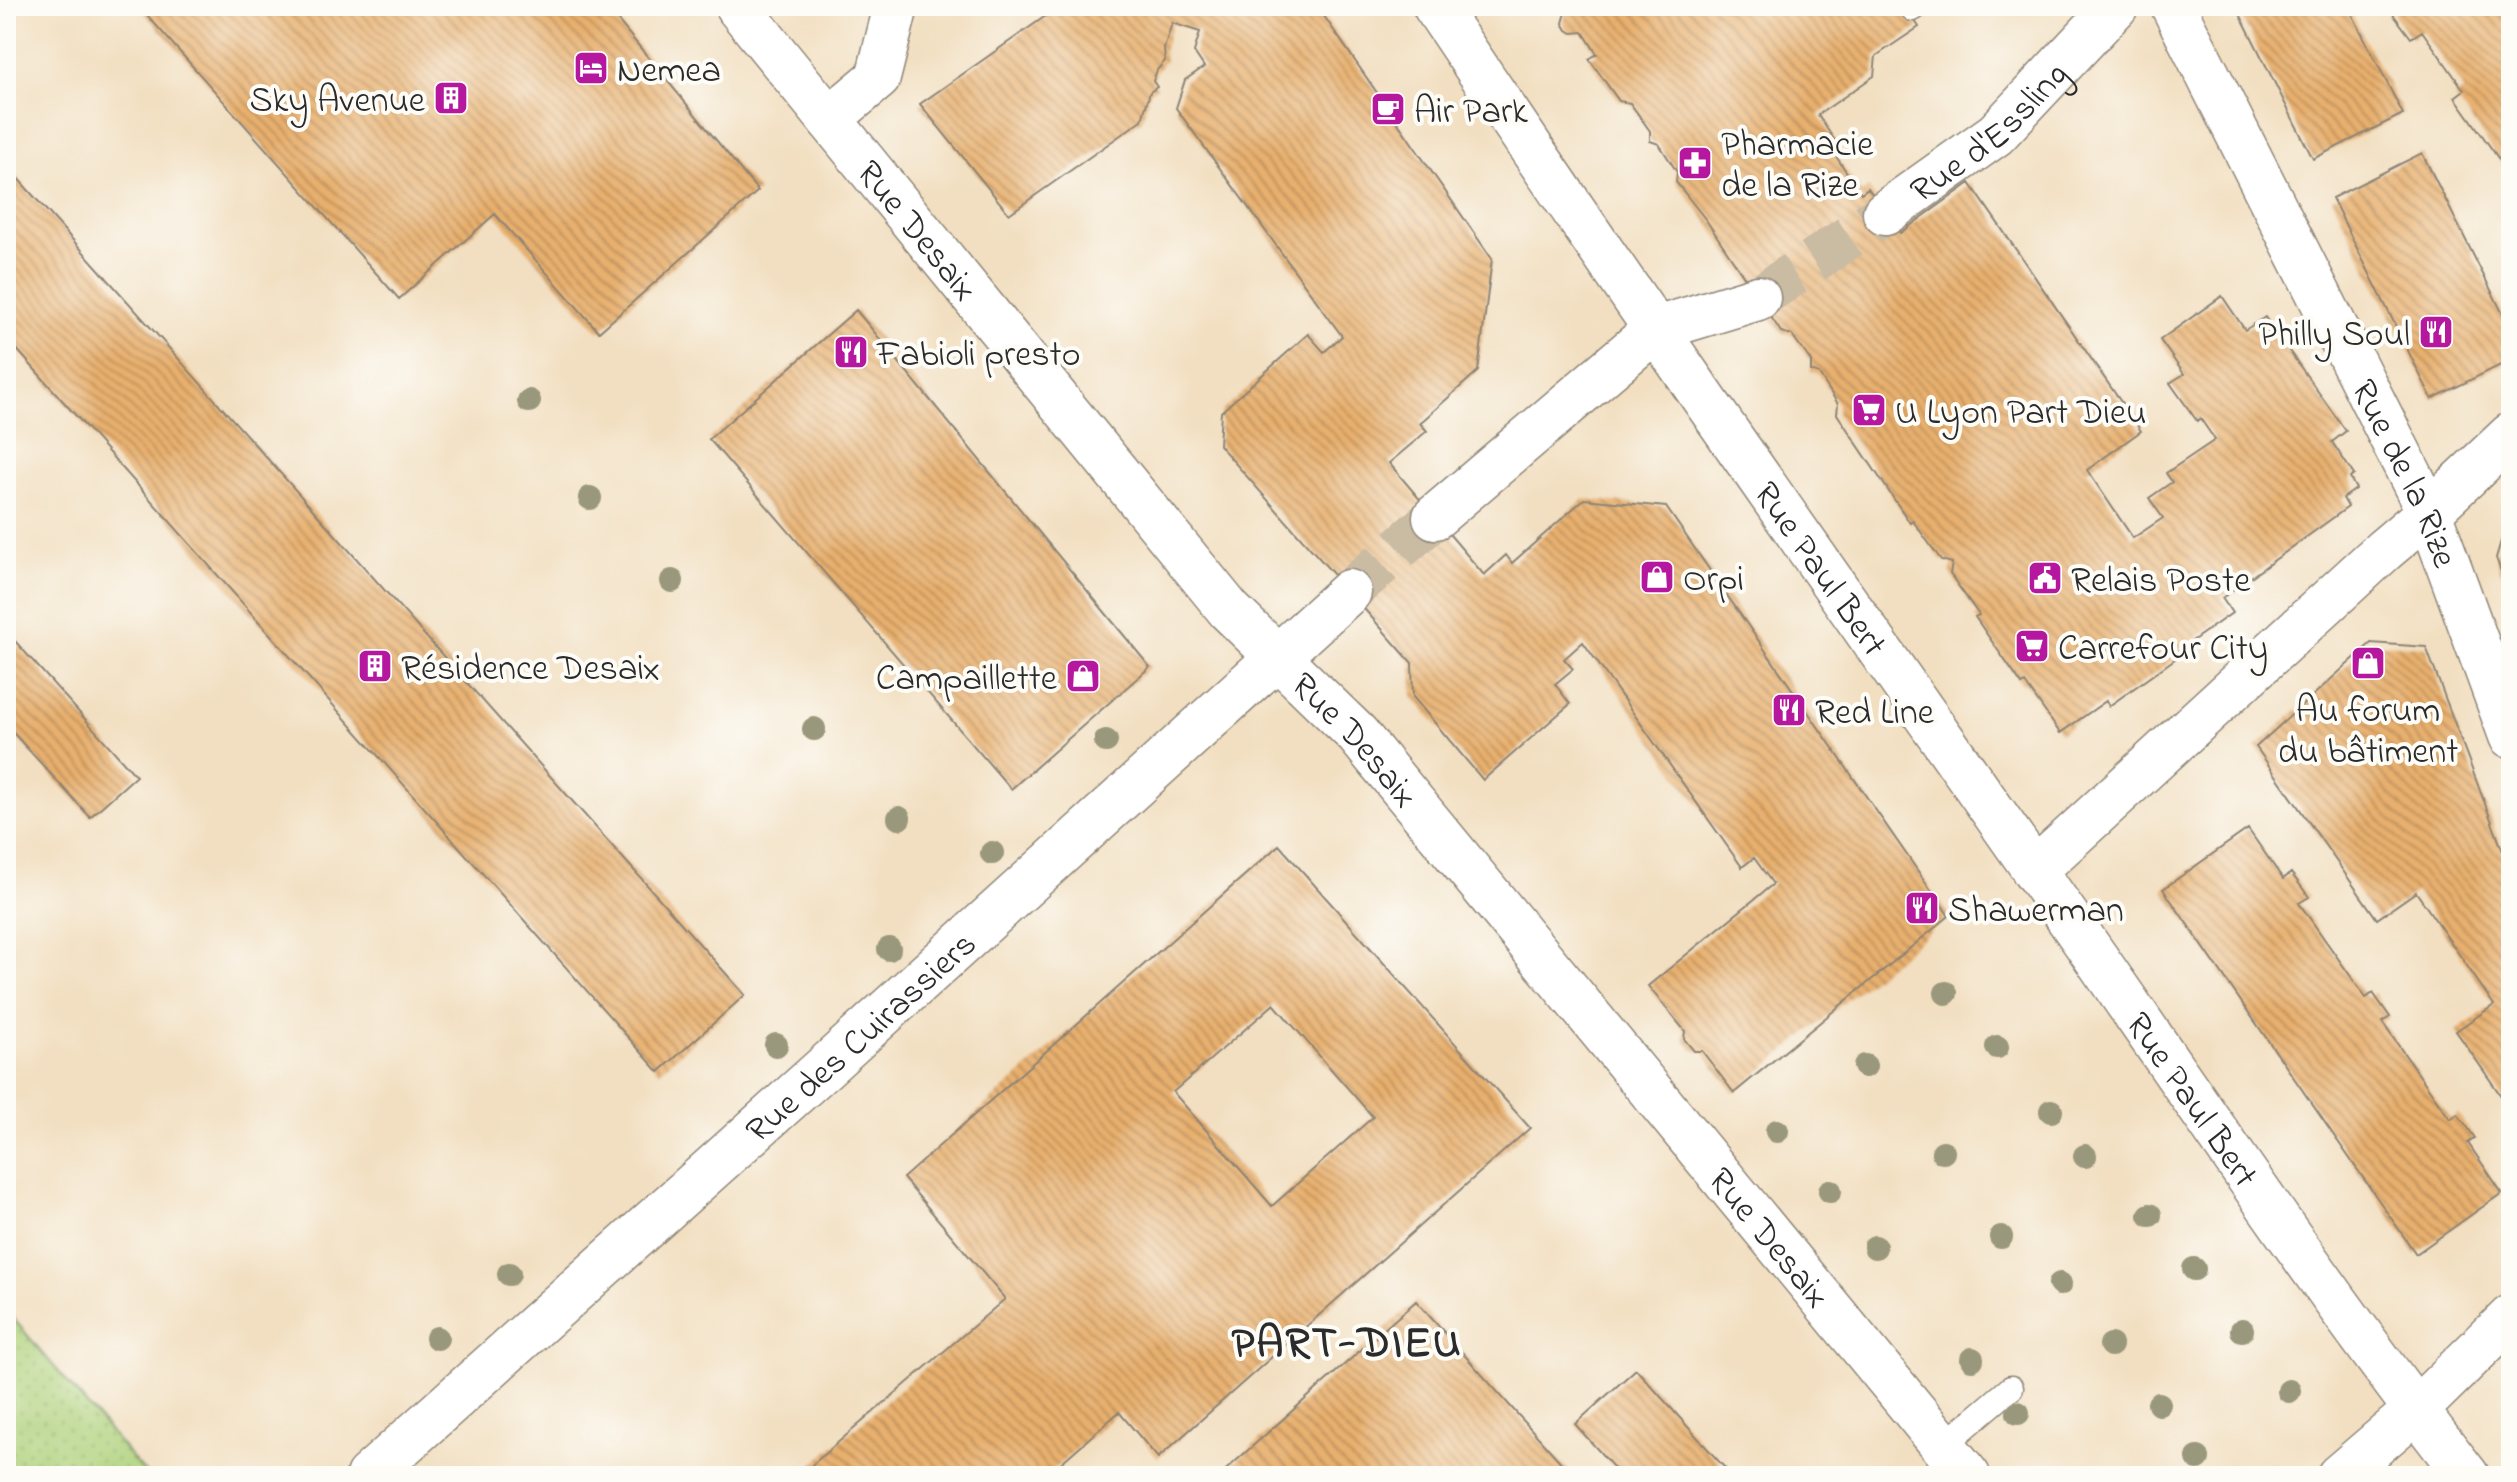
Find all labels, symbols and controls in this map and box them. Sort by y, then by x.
place label: Nemea [617,46,721,99]
hotel icon: Nemea [572,49,610,87]
street label: Rue d'Essling [1901,51,2082,218]
place label: Sky Avenue [249,76,426,129]
building icon: Sky Avenue [432,79,470,117]
place label: Air Park [1414,87,1528,140]
cafe icon: Air Park [1369,90,1407,128]
place label: Pharmacie de la Rize [1721,120,1874,214]
pharmacy icon: Pharmacie de la Rize [1676,144,1714,182]
street label: Rue Desaix [842,150,989,314]
place label: Philly Soul [2258,310,2410,363]
restaurant icon: Philly Soul [2417,313,2455,351]
place label: Fabioli presto [876,330,1080,383]
restaurant icon: Fabioli presto [832,333,870,371]
street label: Rue de la Rize [2335,371,2469,576]
place label: U Lyon Part Dieu [1895,388,2147,441]
supermarket icon: U Lyon Part Dieu [1850,391,1888,429]
street label: Rue Paul Bert [1738,472,1898,669]
place label: Orpi [1683,555,1744,608]
place label: Relais Poste [2071,556,2251,609]
shop icon: Orpi [1638,558,1676,596]
public building icon: Relais Poste [2026,559,2064,597]
place label: Carrefour City [2058,624,2268,677]
supermarket icon: Carrefour City [2013,627,2051,665]
place label: Résidence Desaix [401,644,660,697]
shop icon: Au forum du bâtiment [2349,644,2387,682]
building icon: Résidence Desaix [356,647,394,685]
place label: Campaillette [876,654,1058,707]
shop icon: Campaillette [1064,657,1102,695]
street label: Rue Desaix [1277,661,1429,821]
place label: Au forum du bâtiment [2278,686,2458,780]
place label: Red Line [1815,688,1935,741]
restaurant icon: Red Line [1770,691,1808,729]
place label: Shawerman [1948,886,2124,939]
restaurant icon: Shawerman [1903,889,1941,927]
street label: Rue des Cuirassiers [735,920,990,1157]
street label: Rue Paul Bert [2110,1003,2269,1200]
street label: Rue Desaix [1693,1157,1841,1321]
district label: PART-DIEU [1231,1313,1463,1377]

